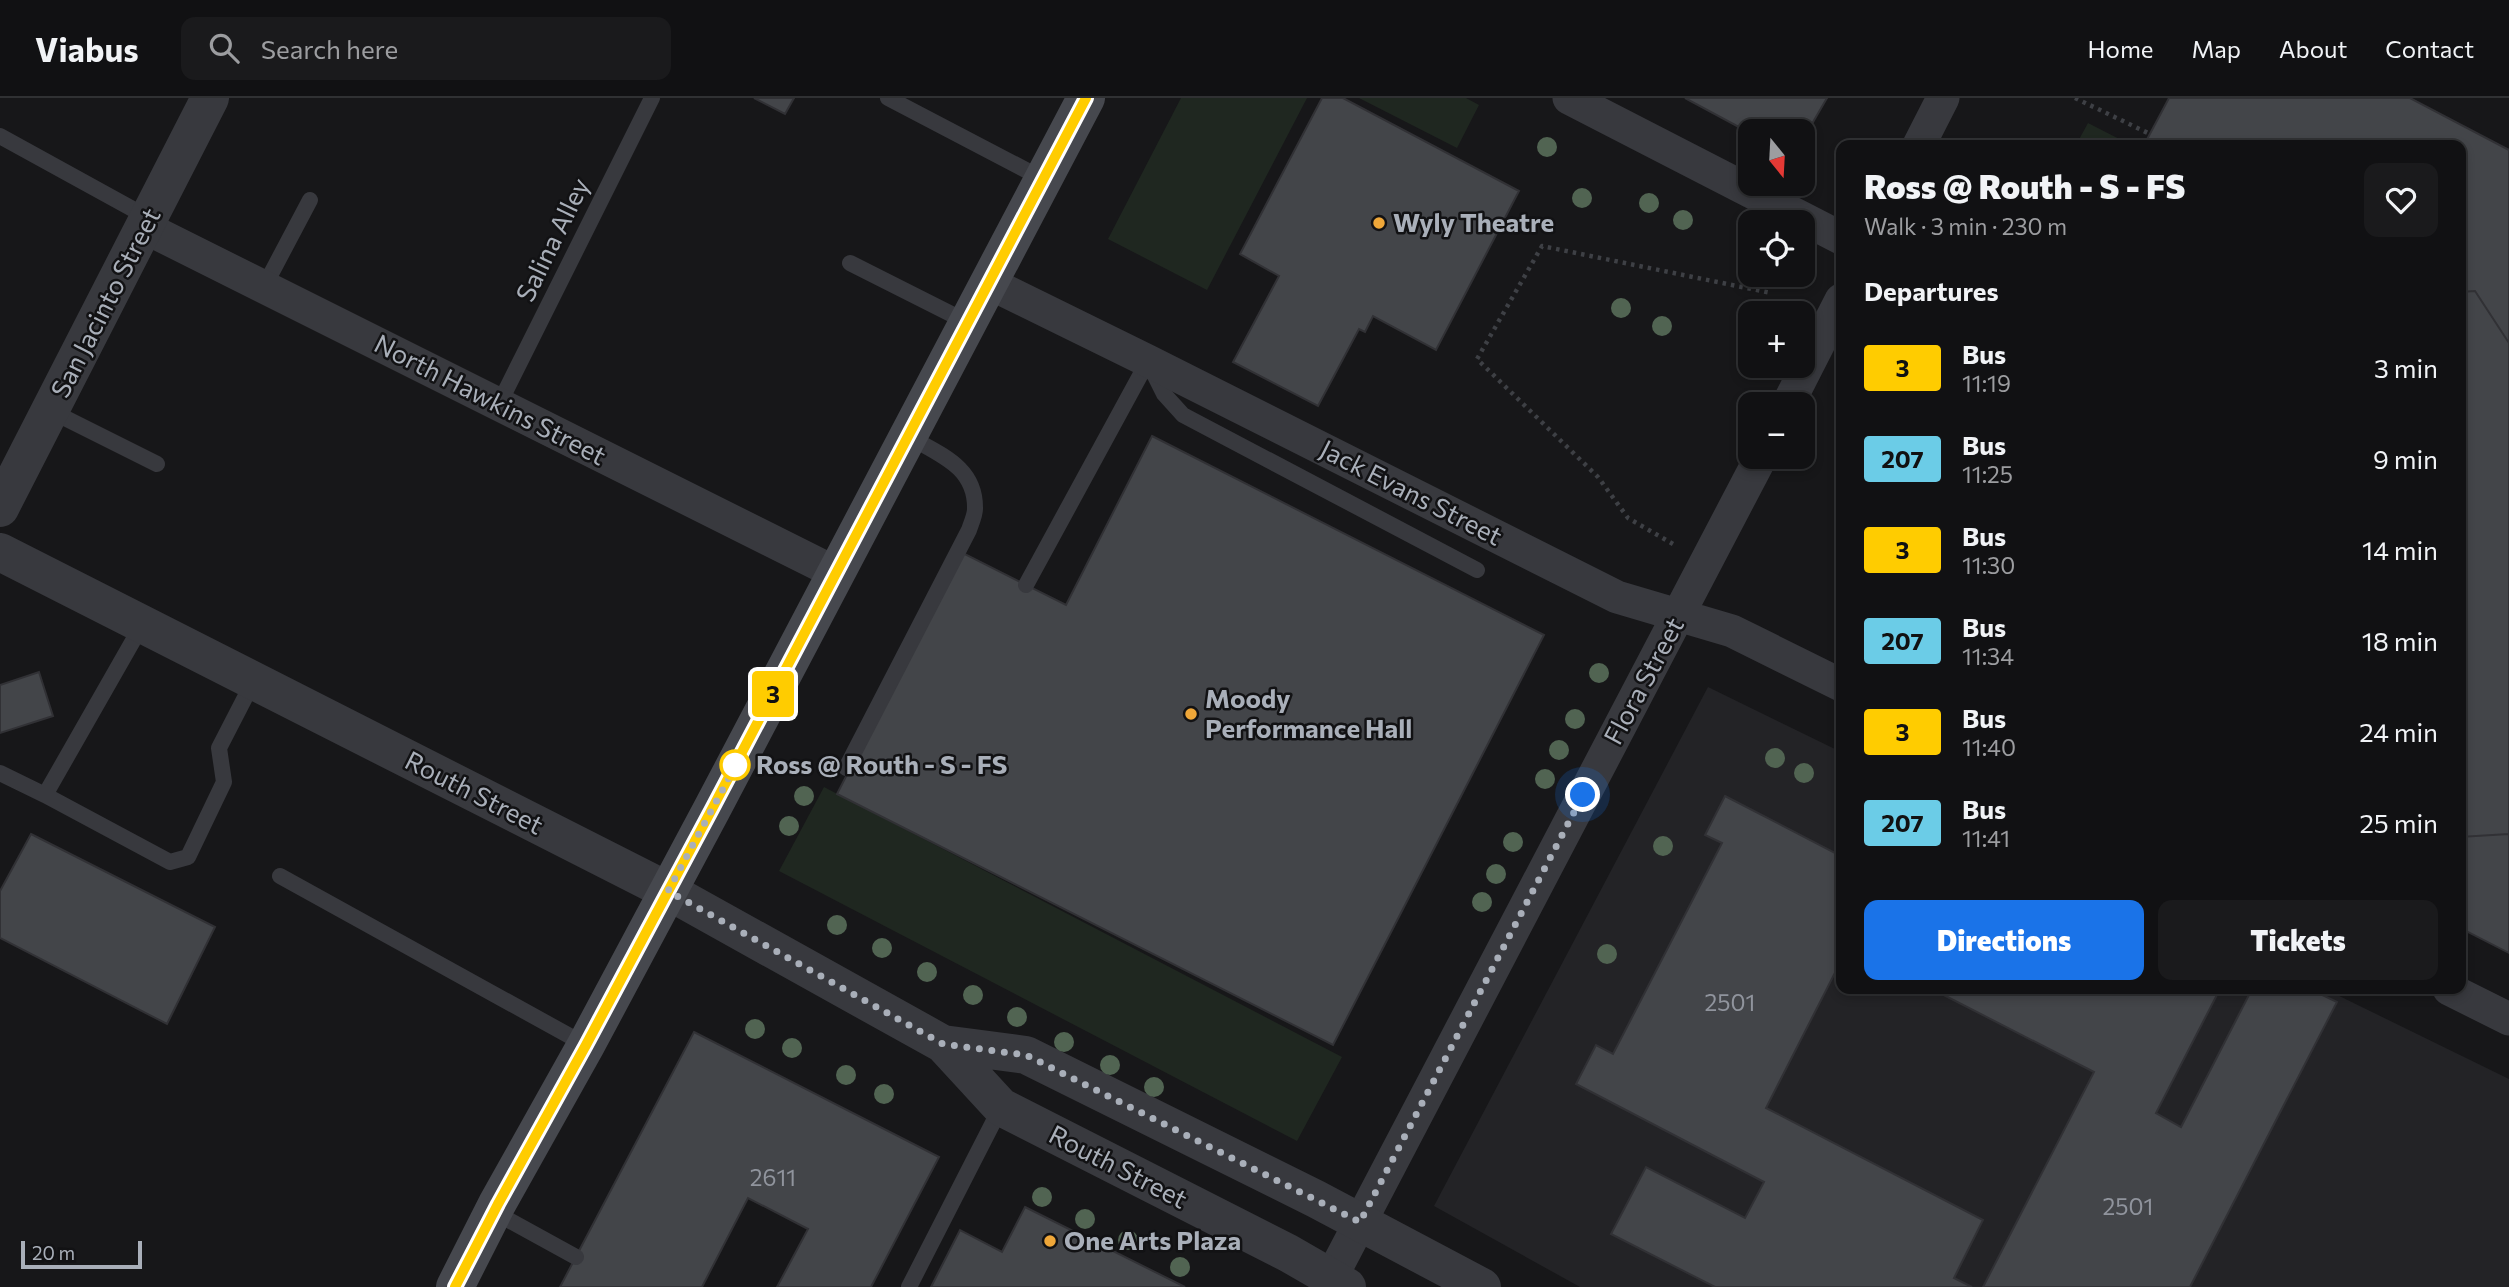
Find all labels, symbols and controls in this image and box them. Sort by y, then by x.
search box [181,17,671,80]
text: Viabus [35,28,139,69]
icon: search [205,29,243,67]
text: Search here [261,33,398,64]
text: Home [2088,34,2154,63]
text: Map [2192,34,2241,63]
text: About [2279,34,2347,63]
text: Contact [2385,34,2474,63]
north arrow [1738,119,1815,196]
map controls [1738,119,1815,469]
button: heart [2364,163,2438,237]
text: Ross @ Routh - S - FS [1864,165,2185,206]
street label: Salina Alley [508,173,595,306]
street label: San Jacinto Street [43,202,166,402]
place label: Wyly Theatre [1393,206,1554,237]
button: locate [1738,210,1815,287]
text: Walk · 3 min · 230 m [1864,212,2067,240]
marker: Wyly Theatre [1371,215,1387,231]
text: Departures [1864,275,1999,306]
button: + [1738,301,1815,378]
street label: North Hawkins Street [370,327,612,471]
text: Bus [1962,338,2006,369]
text: 3 min [2374,352,2438,383]
text: 3 [1896,353,1909,382]
text: 11:19 [1962,369,2011,397]
button: − [1738,392,1815,469]
text: Bus [1962,429,2006,460]
street label: Jack Evans Street [1316,432,1508,551]
text: 9 min [2373,443,2438,474]
text: 207 [1881,444,1924,473]
text: 11:25 [1962,460,2013,488]
text: Bus [1962,520,2006,551]
text: 14 min [2362,534,2438,565]
text: 3 [1896,535,1909,564]
text: 11:30 [1962,551,2015,579]
text: Bus [1962,611,2006,642]
street label: Flora Street [1596,612,1689,749]
text: 18 min [2362,625,2438,656]
text: 207 [1881,626,1924,655]
text: 11:34 [1962,642,2014,670]
line badge: 3 [750,671,796,717]
text: 3 [766,679,780,708]
place label: Moody Performance Hall [1205,682,1412,743]
text: Bus [1962,702,2006,733]
marker: Moody Performance Hall [1183,706,1199,722]
text: 24 min [2359,716,2438,747]
text: 3 [1896,717,1909,746]
text: 11:40 [1962,733,2016,761]
street label: Routh Street [401,744,549,840]
place label: Ross @ Routh - S - FS [756,748,1007,779]
marker: Ross @ Routh - S - FS [720,750,750,780]
your location [1565,777,1600,812]
text: Bus [1962,793,2006,824]
text: 25 min [2359,807,2438,838]
text: 207 [1881,808,1924,837]
text: 11:41 [1962,824,2010,852]
button: Directions [1864,900,2144,980]
button: Tickets [2158,900,2438,980]
house number: 2501 [1705,988,1755,1016]
street label: Routh Street [1045,1118,1193,1214]
house number: 2611 [750,1163,796,1191]
house number: 2501 [2103,1192,2153,1220]
place label: One Arts Plaza [1064,1224,1241,1255]
marker: One Arts Plaza [1042,1233,1058,1249]
scale bar [21,1238,142,1270]
text: 20 m [32,1241,75,1264]

